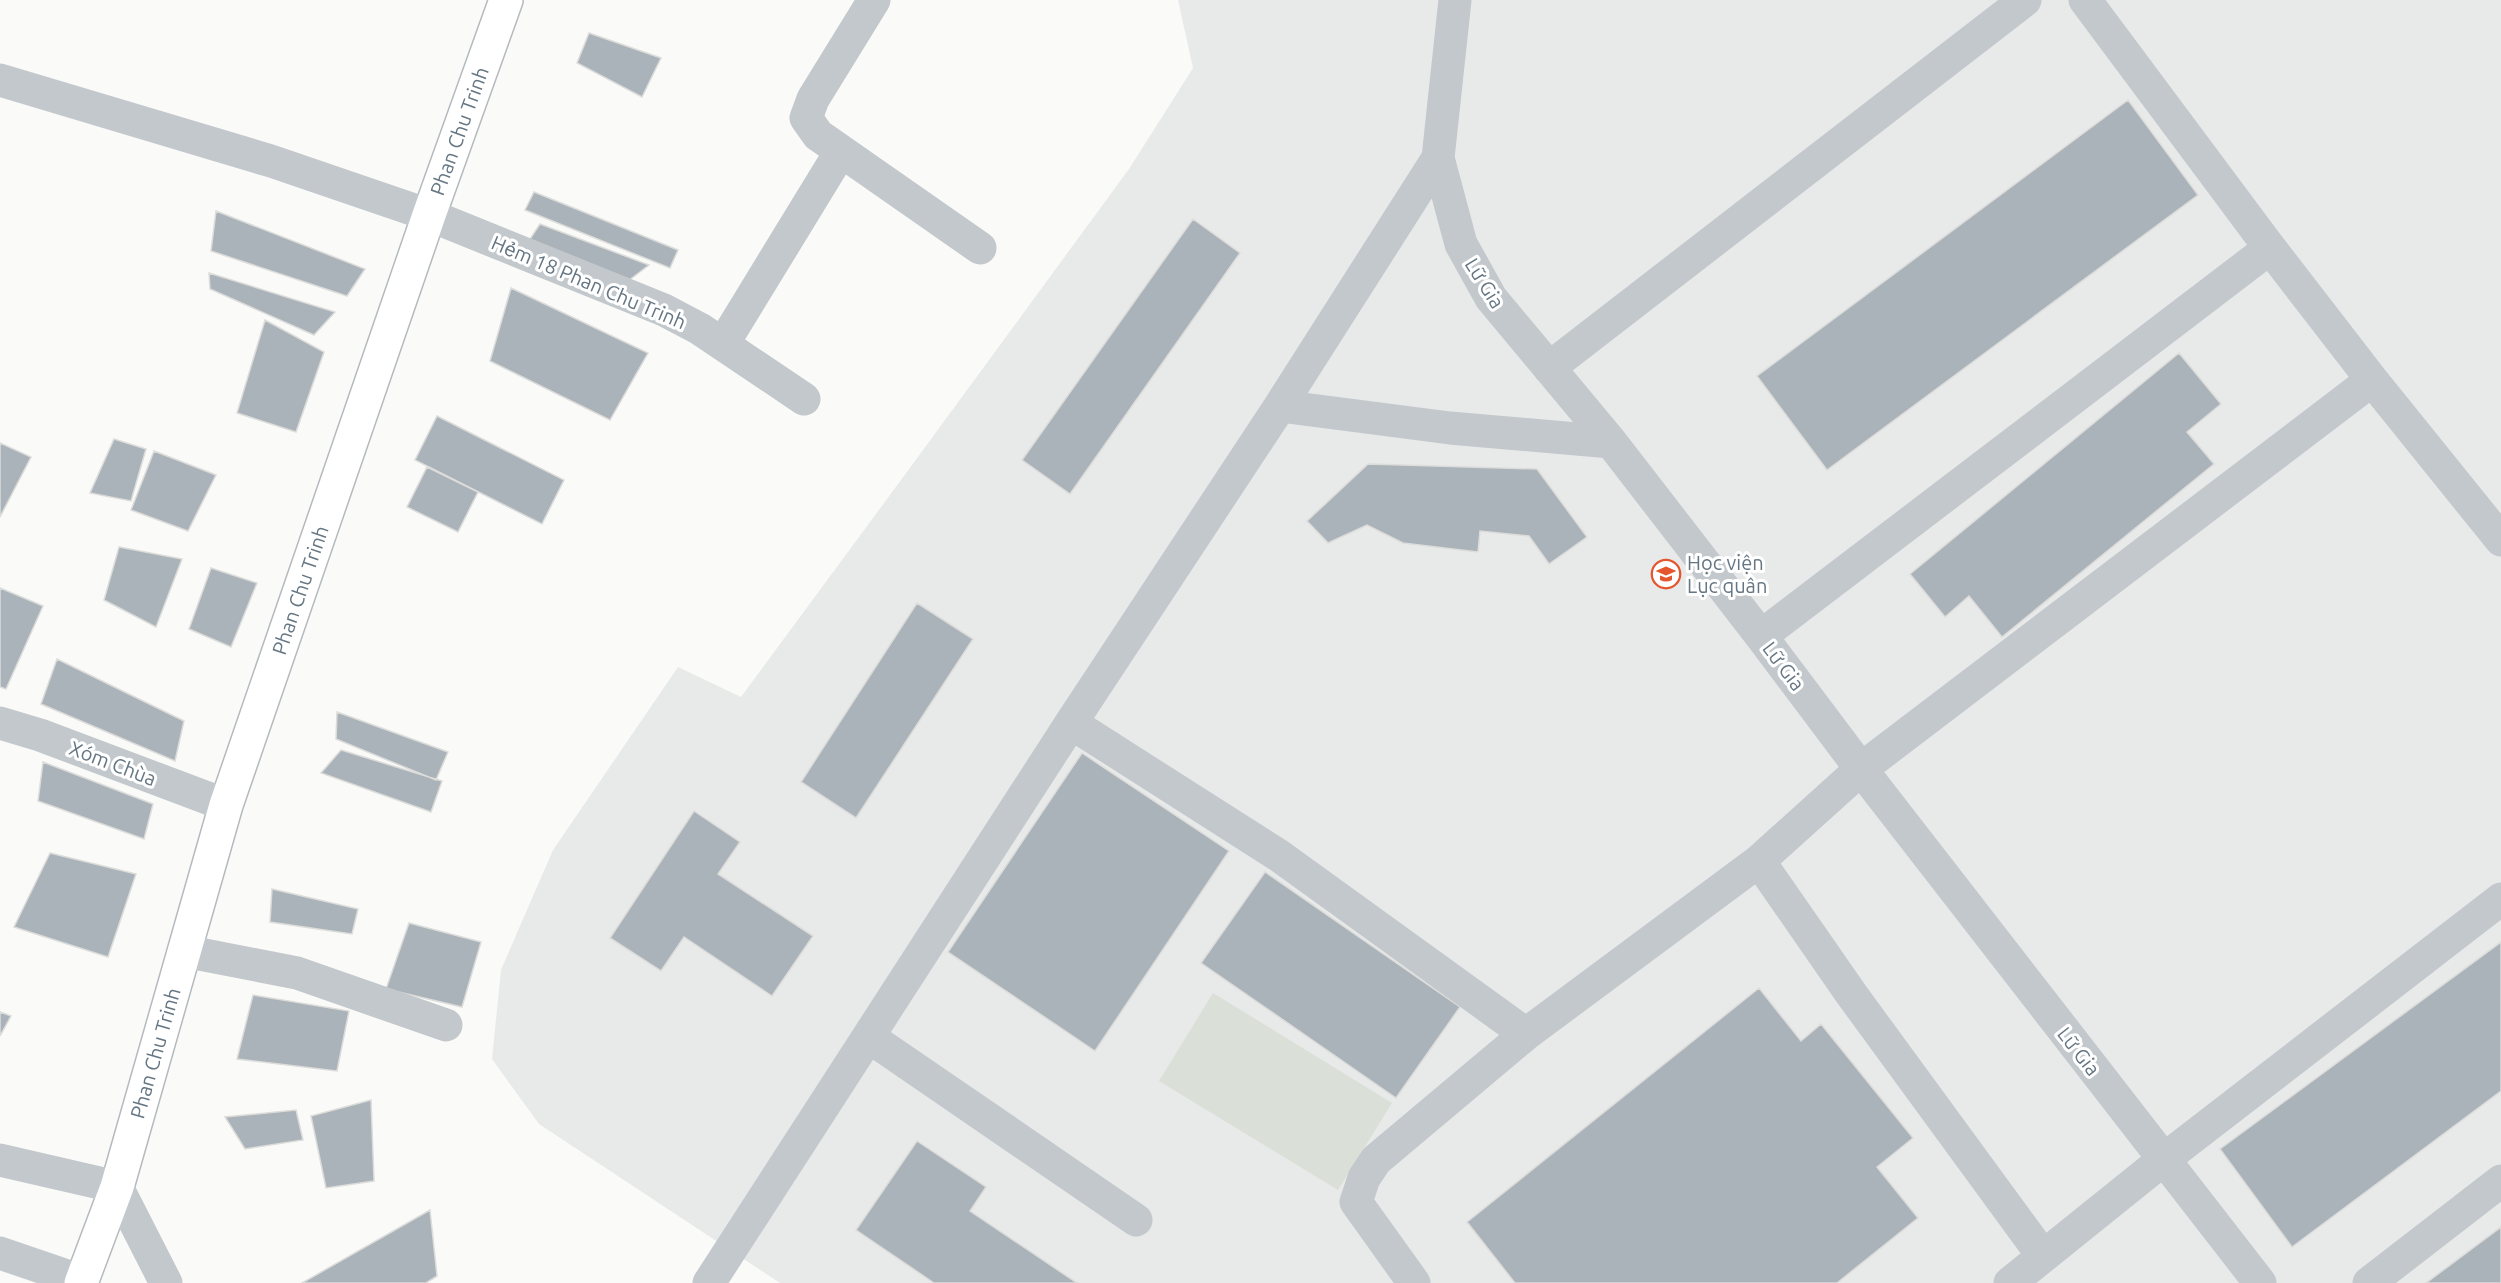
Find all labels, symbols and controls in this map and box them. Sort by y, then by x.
street label: Phan Chu Trinh [425,64,493,198]
street label: Hẻm 18 Phan Chu Trinh [488,231,690,333]
street label: Lữ Gia [1461,254,1509,312]
street label: Phan Chu Trinh [267,522,333,658]
place label: Học viện Lục quân [1687,551,1767,597]
school or university icon: Học viện Lục quân [1650,558,1682,590]
street label: Lữ Gia [1758,637,1810,695]
street label: Xóm Chùa [66,736,160,790]
street label: Phan Chu Trinh [125,985,185,1121]
street label: Lữ Gia [2053,1022,2105,1080]

